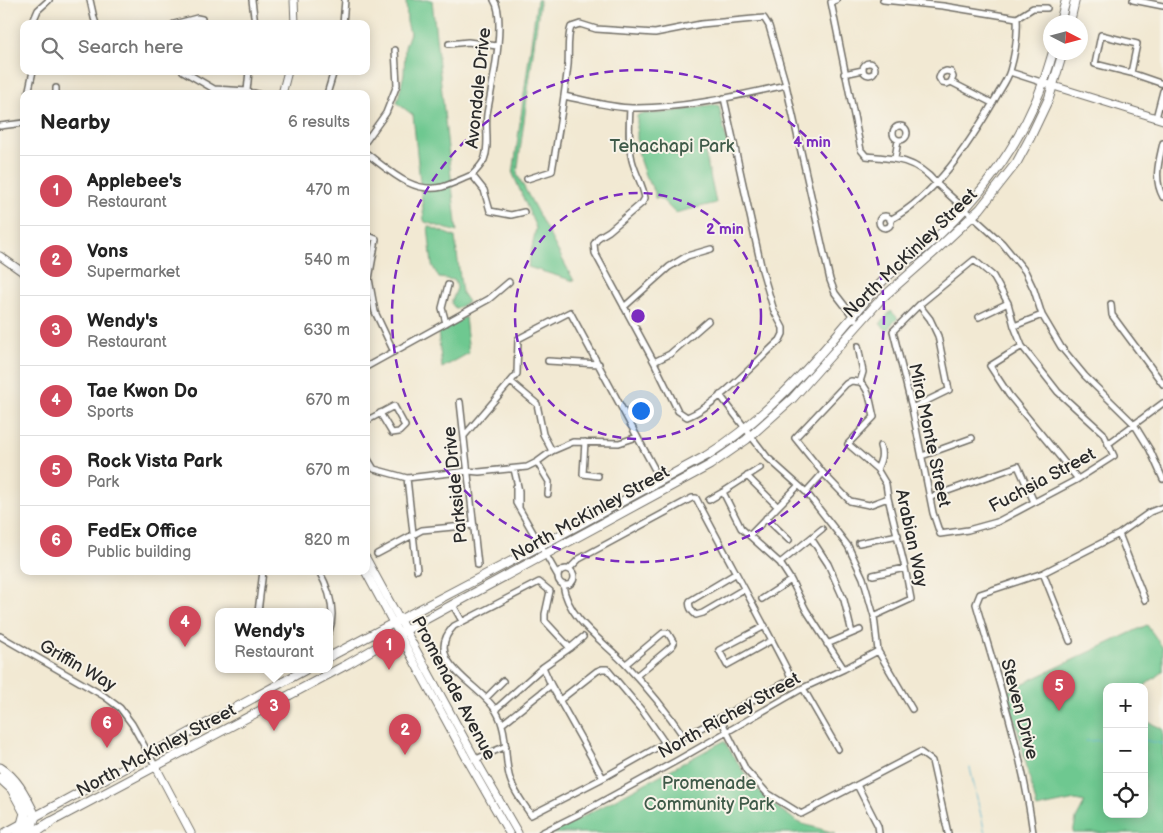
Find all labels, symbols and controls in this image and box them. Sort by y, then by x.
north arrow [1043,15,1088,60]
search box [20,20,370,75]
street label: Avondale Drive [462,26,495,150]
icon: search [38,34,66,62]
text: Search here [78,36,183,59]
text: Nearby [40,110,110,135]
text: 6 results [288,113,350,132]
text: 4 min [793,133,831,152]
park label: Tehachapi Park [609,136,735,157]
text: Applebee's [87,170,182,193]
text: 1 [53,181,59,200]
text: 470 m [305,181,350,200]
street label: North McKinley Street [839,184,982,322]
text: Restaurant [87,193,167,212]
text: 2 min [706,220,744,239]
text: Vons [87,240,128,263]
text: 2 [51,251,61,270]
text: 540 m [304,251,350,270]
text: Supermarket [87,263,180,282]
centre of rings [629,307,647,325]
text: Wendy's [87,310,158,333]
text: 3 [51,321,61,340]
text: 630 m [303,321,350,340]
text: Restaurant [87,333,167,352]
street label: Mira Monte Street [904,361,955,509]
text: Tae Kwon Do [87,380,198,403]
text: 4 [51,391,61,410]
text: 670 m [305,391,350,410]
your location [628,398,654,424]
text: Sports [87,403,134,422]
street label: Parkside Drive [439,425,472,544]
street label: Fuchsia Street [986,443,1099,517]
text: Rock Vista Park [87,450,222,473]
text: 5 [51,461,61,480]
text: 670 m [305,461,350,480]
street label: North McKinley Street [508,461,673,566]
text: Park [87,473,119,492]
street label: Arabian Way [891,487,932,590]
text: FedEx Office [87,520,197,543]
text: 6 [51,531,61,550]
text: 820 m [304,531,350,550]
text: Public building [87,543,191,562]
pin: 4 [169,606,201,647]
popup [215,608,333,673]
street label: Promenade Avenue [407,613,501,764]
text: Wendy's [234,620,305,643]
pin: 1 [373,629,405,670]
street label: Griffin Way [36,635,121,696]
text: Restaurant [234,643,314,662]
street label: Steven Drive [996,657,1043,762]
street label: North Richey Street [655,668,804,763]
pin: 5 [1043,670,1075,711]
map controls [1103,683,1148,818]
button: + [1103,683,1148,728]
pin: 3 [258,690,290,731]
street label: North McKinley Street [73,699,240,801]
pin: 6 [91,707,123,748]
pin: 2 [389,714,421,755]
button: − [1103,728,1148,773]
park label: Promenade Community Park [644,773,774,815]
button: locate [1103,773,1148,818]

